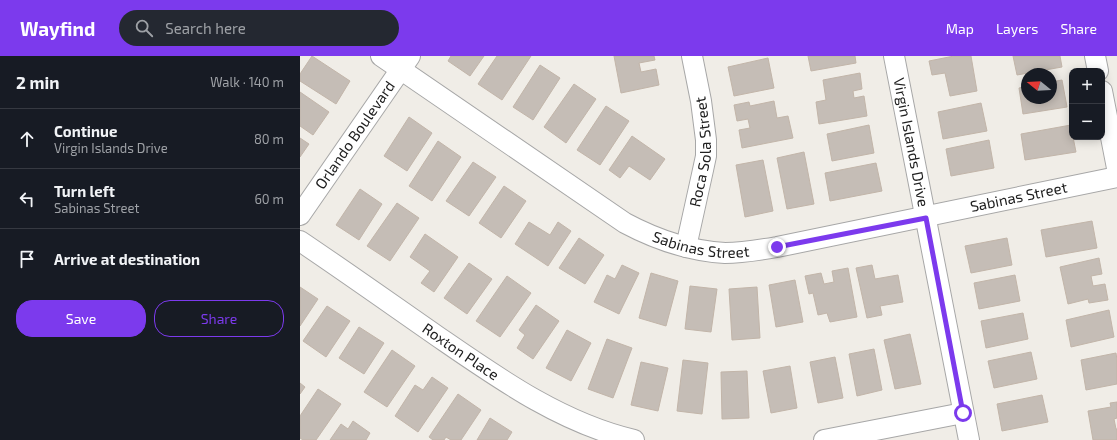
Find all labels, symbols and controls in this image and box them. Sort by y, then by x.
search box [119,10,399,46]
text: Wayfind [20,17,95,40]
icon: search [133,17,155,39]
text: Search here [165,19,246,37]
text: Map [946,20,974,37]
text: Layers [996,20,1038,37]
text: Share [1060,20,1097,37]
north arrow [1021,68,1057,104]
map controls [1069,68,1105,140]
button: + [1069,68,1105,104]
text: 2 min [16,72,59,92]
text: Walk · 140 m [210,74,284,90]
street label: Virgin Islands Drive [890,76,933,208]
street label: Orlando Boulevard [311,77,398,192]
street label: Roca Sola Street [685,95,714,208]
button: − [1069,104,1105,140]
text: Continue [54,122,117,140]
icon: ahead [16,128,38,150]
text: 80 m [254,131,284,147]
text: Virgin Islands Drive [54,140,168,156]
street label: Sabinas Street [968,177,1069,215]
text: Turn left [54,182,115,200]
icon: left [16,188,38,210]
text: 60 m [254,191,284,207]
text: Sabinas Street [54,200,139,216]
street label: Sabinas Street [650,227,751,261]
route end [768,238,786,256]
icon: arrive [16,248,38,270]
text: Arrive at destination [54,250,200,268]
button: Save [16,300,146,337]
button: Share [154,300,284,337]
street label: Roxton Place [419,319,503,383]
route start [954,404,972,422]

